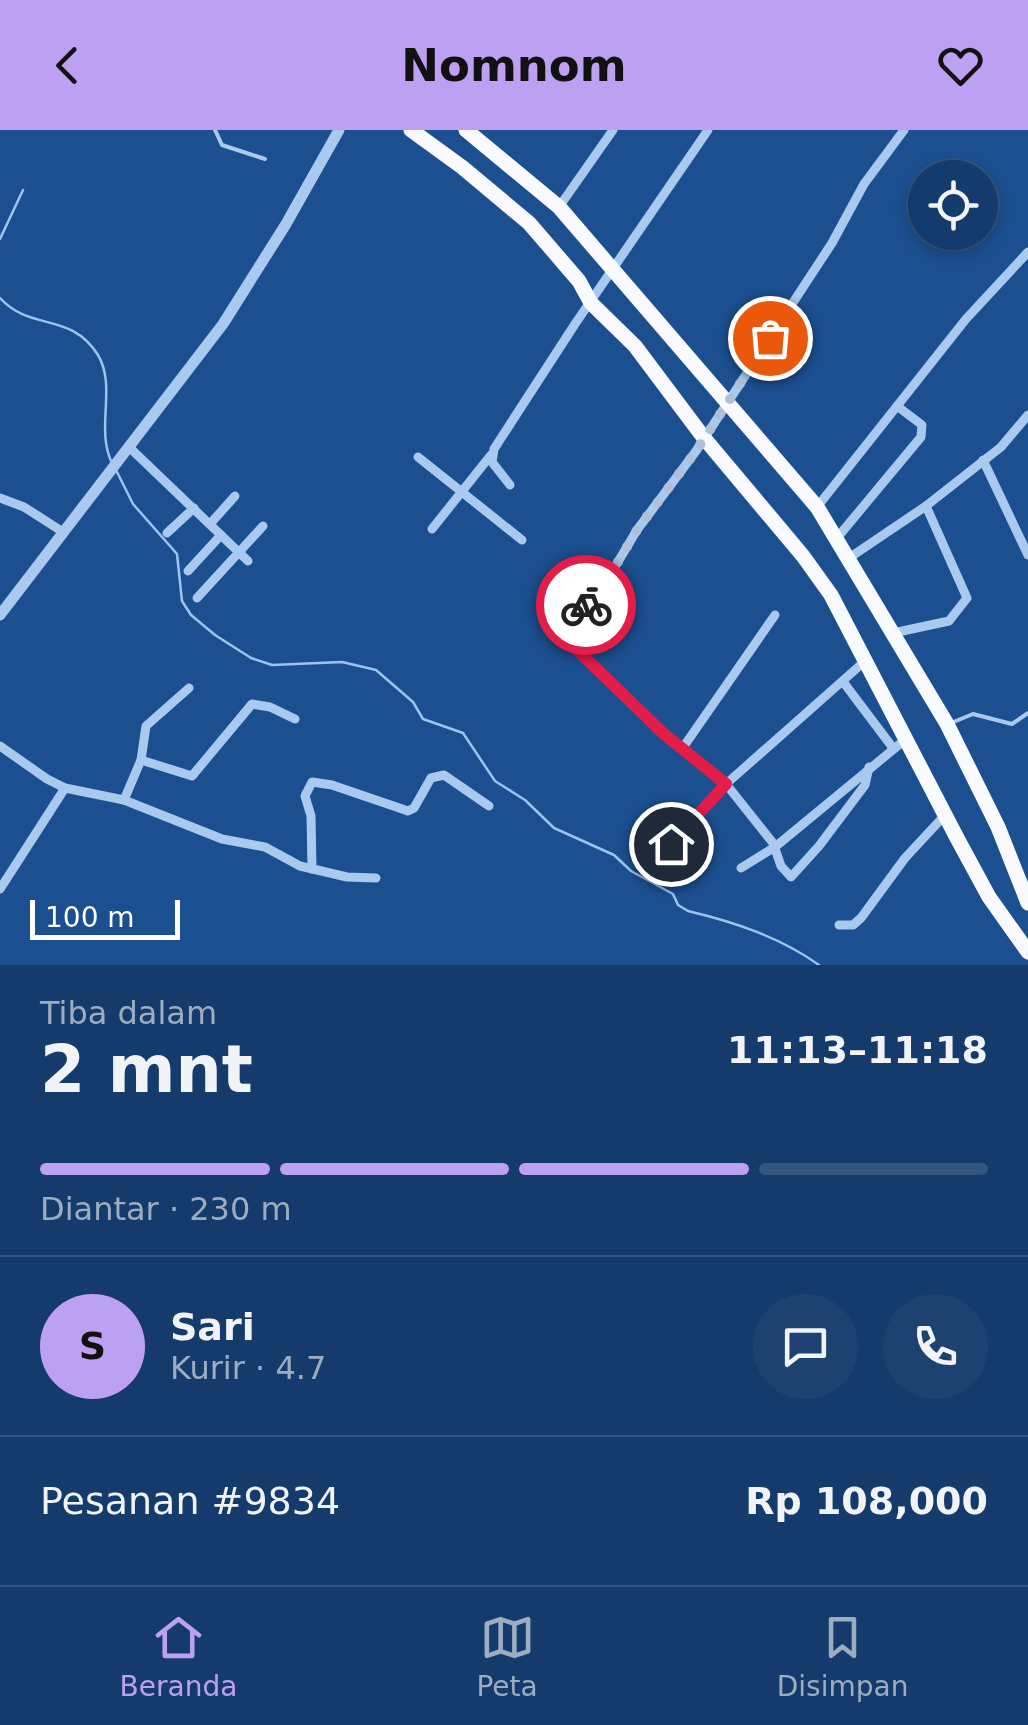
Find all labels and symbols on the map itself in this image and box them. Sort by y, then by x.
pin [728,296,813,381]
courier [536,555,636,655]
pin [629,802,714,887]
scale bar [30,895,180,940]

